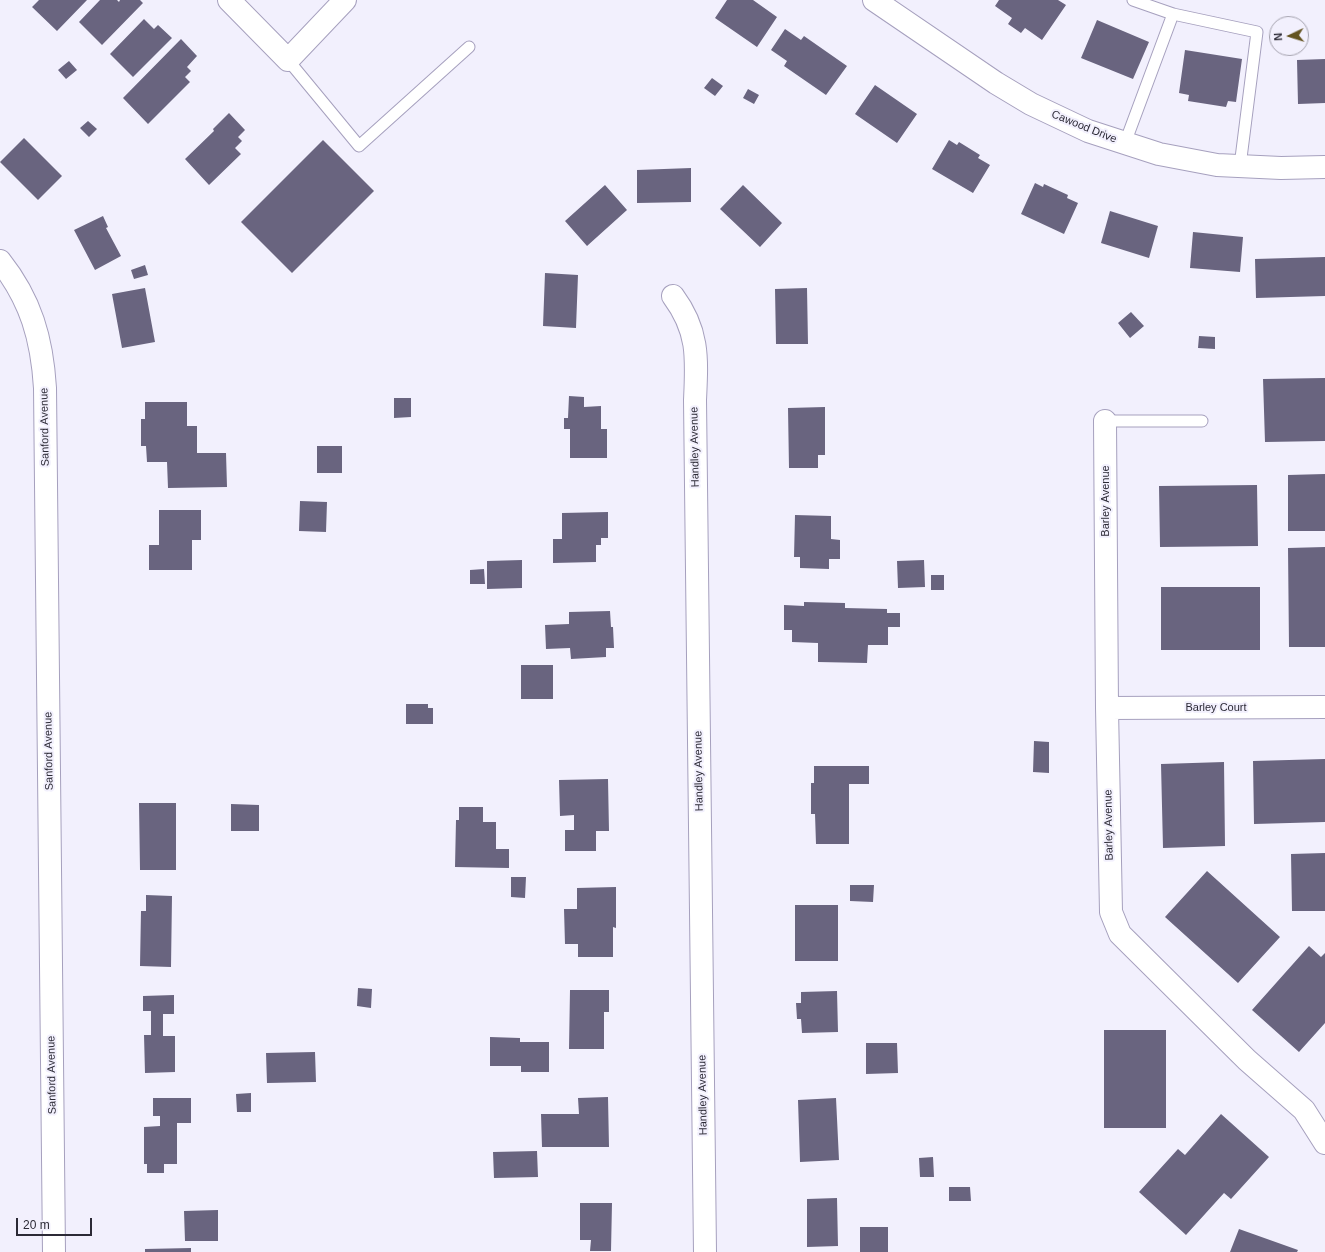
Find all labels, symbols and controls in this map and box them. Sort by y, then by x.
north arrow [1269,16,1309,56]
text: N [1272,32,1284,41]
street label: Cawood Drive [1050,108,1118,146]
street label: Sanford Avenue [38,388,52,466]
street label: Handley Avenue [688,407,702,487]
street label: Barley Avenue [1099,465,1113,537]
street label: Barley Court [1185,701,1247,715]
street label: Sanford Avenue [42,712,56,790]
street label: Handley Avenue [692,731,706,811]
street label: Barley Avenue [1102,789,1116,861]
street label: Sanford Avenue [45,1036,59,1114]
street label: Handley Avenue [696,1055,710,1135]
scale bar [18,1210,94,1236]
text: 20 m [23,1218,50,1232]

